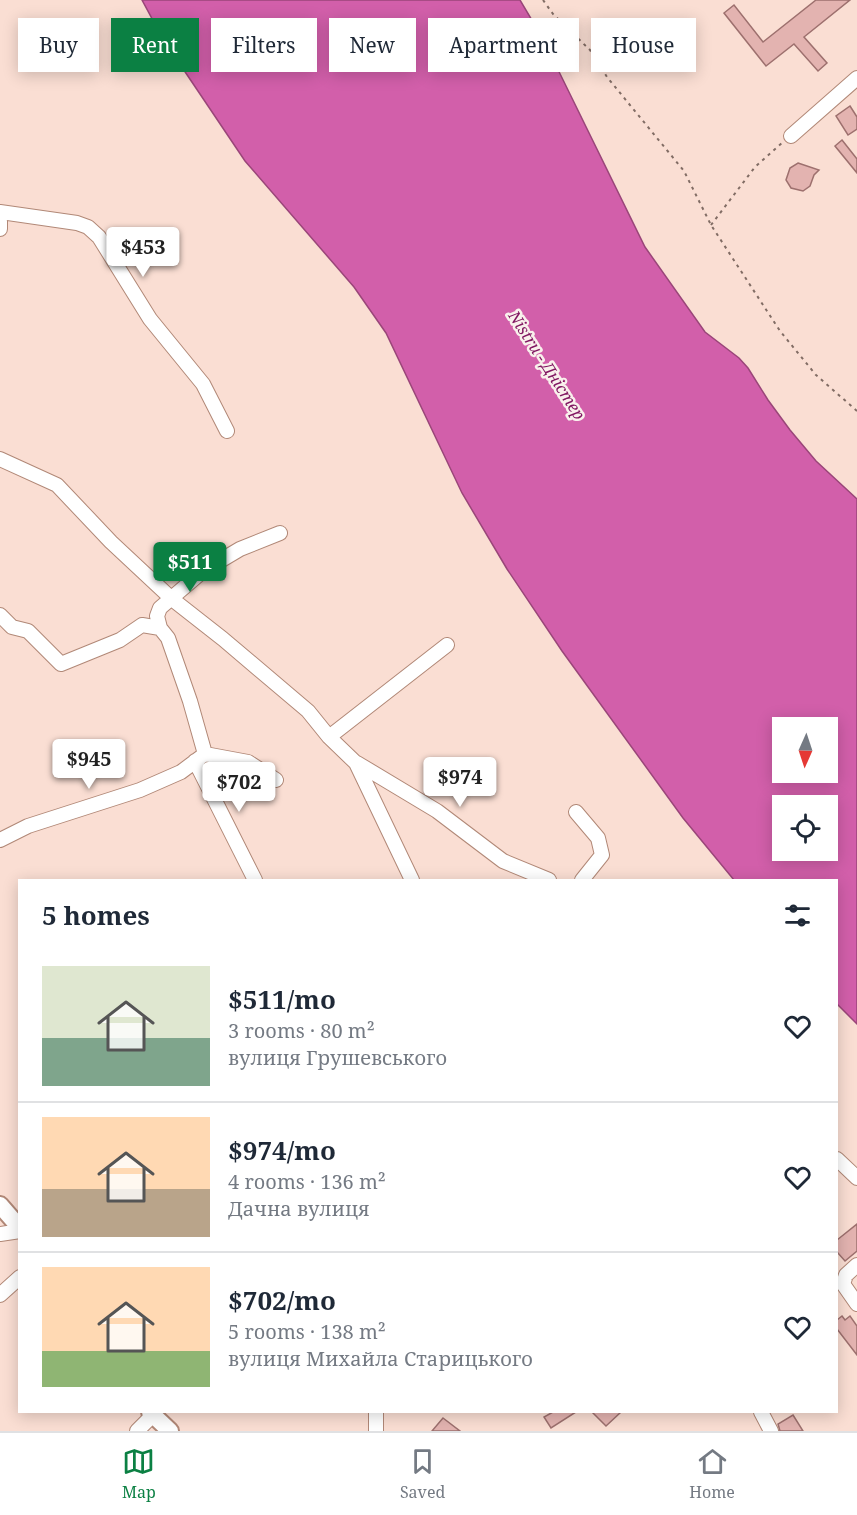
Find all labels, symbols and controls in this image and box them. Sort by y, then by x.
chip: Buy [18,18,99,72]
chip: Rent [111,18,199,72]
chip: Filters [211,18,317,72]
chip: New [329,18,416,72]
chip: Apartment [428,18,579,72]
chip: House [591,18,696,72]
pin: $453 [107,227,179,278]
text: $453 [120,233,166,260]
water label: Nistru - Дністер [503,305,591,424]
pin: $511 [154,542,226,593]
text: $511 [167,548,213,575]
north arrow [772,717,838,783]
map controls [772,717,838,861]
pin: $945 [53,739,125,790]
text: $945 [66,745,112,772]
pin: $974 [424,757,496,808]
pin: $702 [203,762,275,813]
text: $974 [437,763,483,790]
text: $702 [216,768,262,795]
button: locate [772,795,838,861]
text: 5 homes [42,897,150,933]
icon: filters [781,899,814,932]
text: $511/mo [228,981,336,1017]
icon: home [90,990,162,1062]
icon: heart [781,1010,814,1043]
text: 3 rooms · 80 m² [228,1017,375,1044]
text: вулиця Грушевського [228,1044,447,1071]
text: $974/mo [228,1132,336,1168]
icon: home [90,1141,162,1213]
icon: heart [781,1161,814,1194]
text: 4 rooms · 136 m² [228,1168,386,1195]
text: Дачна вулиця [228,1195,370,1222]
text: $702/mo [228,1282,336,1318]
icon: home [90,1291,162,1363]
icon: heart [781,1311,814,1344]
text: 5 rooms · 138 m² [228,1318,386,1345]
text: вулиця Михайла Старицького [228,1345,533,1372]
tab: Map [122,1445,156,1503]
tab: Saved [400,1445,445,1503]
tab: Home [689,1445,735,1503]

